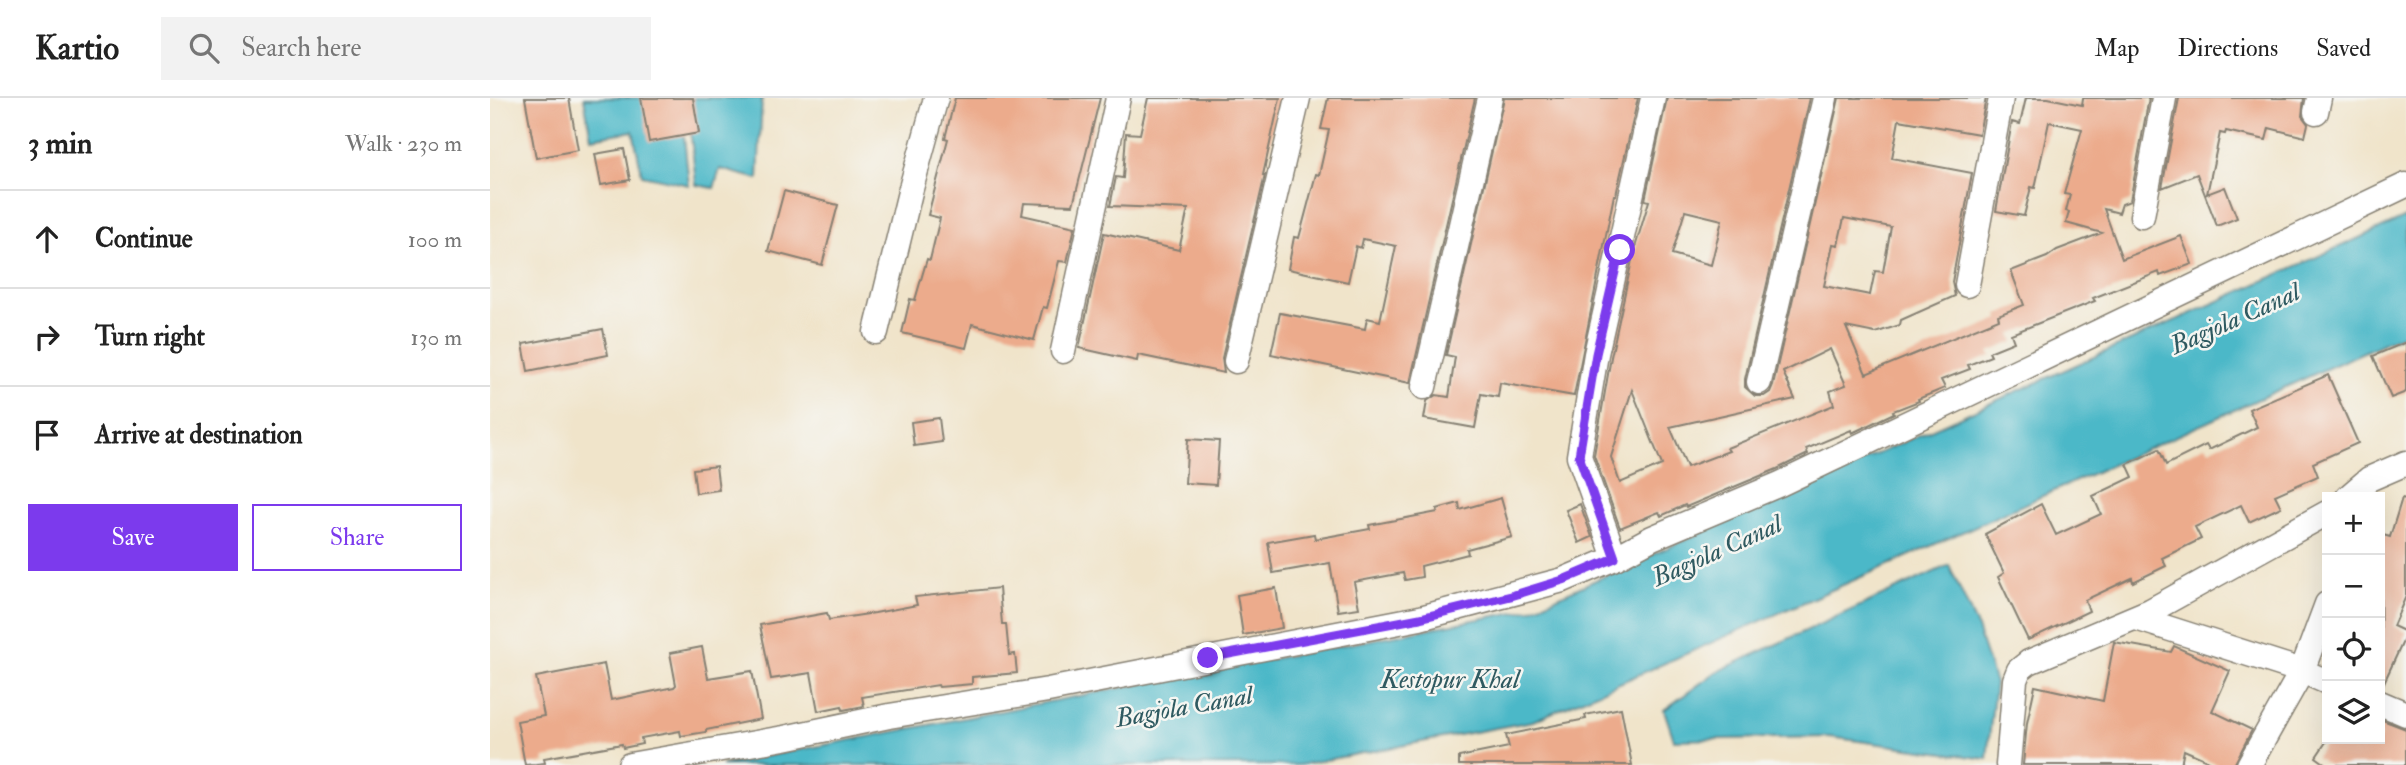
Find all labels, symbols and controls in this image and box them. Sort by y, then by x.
search box [161,17,651,80]
text: Kartio [35,28,119,69]
icon: search [185,29,223,67]
text: Search here [241,32,361,64]
text: Map [2094,33,2139,64]
text: Directions [2177,33,2278,64]
text: Saved [2316,33,2371,64]
text: 3 min [28,125,93,162]
text: Walk · 230 m [345,129,462,158]
icon: ahead [28,220,66,258]
text: Continue [95,223,193,255]
text: 100 m [408,225,462,254]
route start [1604,234,1635,265]
water label: Bagjola Canal [2163,275,2307,363]
icon: right [28,318,66,356]
text: Turn right [95,321,205,353]
text: 130 m [410,323,462,352]
icon: arrive [28,416,66,454]
text: Arrive at destination [95,419,303,451]
map controls [2322,492,2385,744]
button: + [2322,492,2385,555]
button: Save [28,504,238,571]
button: Share [252,504,462,571]
water label: Bagjola Canal [1645,507,1789,595]
button: − [2322,555,2385,618]
button: locate [2322,618,2385,681]
route end [1192,642,1223,673]
water label: Kestopur Khal [1379,664,1521,696]
water label: Bagjola Canal [1111,679,1257,735]
button: layers [2322,681,2385,744]

